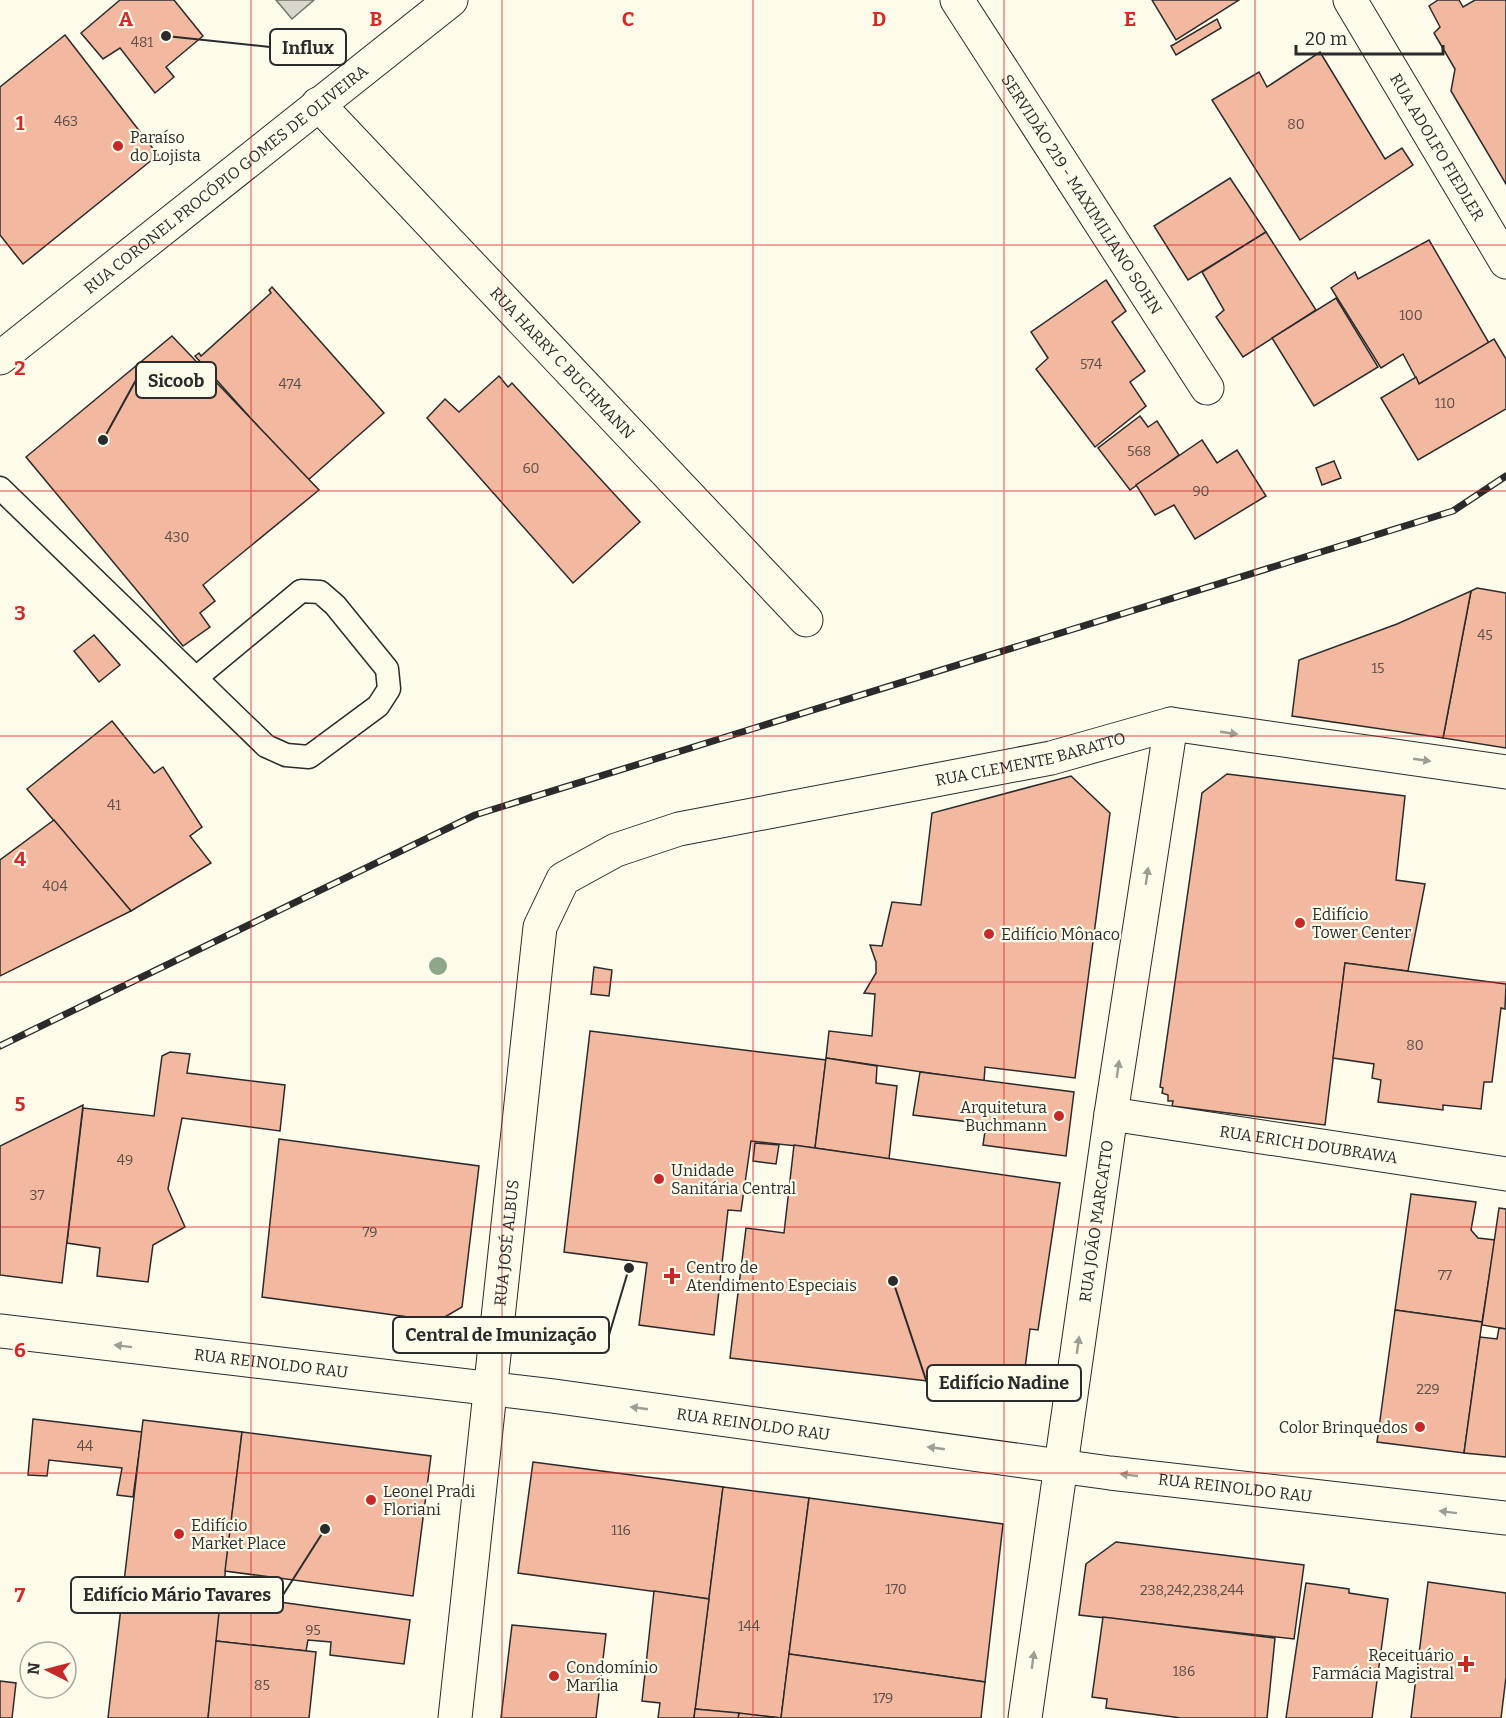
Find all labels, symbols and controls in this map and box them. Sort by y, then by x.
text: A [119,7,134,31]
text: B [370,7,383,31]
text: C [622,7,634,31]
text: D [872,7,886,31]
text: E [1124,7,1136,31]
scale bar [1296,18,1443,56]
text: 20 m [1305,28,1347,50]
callout: Influx [270,29,346,65]
house number: 481 [131,34,153,51]
text: Influx [282,37,335,59]
street label: RUA CORONEL PROCÓPIO GOMES DE OLIVEIRA [80,60,372,297]
street label: RUA ADOLFO FIEDLER [1386,70,1489,224]
street label: SERVIDÃO 219 - MAXIMILIANO SOHN [998,71,1167,318]
text: 1 [16,111,25,135]
house number: 463 [54,113,78,130]
house number: 80 [1287,116,1305,133]
place label: Paraíso do Lojista [130,128,201,165]
marker: Paraíso do Lojista [111,139,125,153]
street label: RUA HARRY C BUCHMANN [486,283,639,443]
house number: 100 [1399,307,1423,324]
text: 2 [14,356,26,380]
house number: 574 [1080,356,1102,373]
callout: Sicoob [136,362,216,398]
text: Sicoob [148,370,205,392]
house number: 474 [278,376,302,393]
house number: 110 [1435,395,1455,412]
house number: 568 [1127,443,1151,460]
house number: 60 [522,460,540,477]
house number: 90 [1192,483,1210,500]
house number: 430 [164,529,190,546]
text: 3 [14,601,26,625]
house number: 45 [1477,627,1493,644]
house number: 15 [1371,660,1385,677]
street label: RUA CLEMENTE BARATTO [934,728,1128,789]
one-way arrow [1220,728,1239,737]
one-way arrow [1413,756,1432,765]
house number: 41 [107,797,121,814]
text: 4 [14,847,26,871]
one-way arrow [1142,866,1151,885]
house number: 404 [42,878,68,895]
place label: Edifício Tower Center [1312,905,1411,942]
marker: Edifício Tower Center [1293,916,1307,930]
place label: Edifício Mônaco [1001,925,1120,944]
marker: Edifício Mônaco [982,927,996,941]
house number: 80 [1406,1037,1424,1054]
one-way arrow [1114,1059,1123,1078]
text: 5 [15,1092,26,1116]
place label: Arquitetura Buchmann [960,1098,1047,1135]
marker: Arquitetura Buchmann [1052,1109,1066,1123]
street label: RUA ERICH DOUBRAWA [1218,1121,1400,1167]
street label: RUA JOÃO MARCATTO [1075,1139,1117,1303]
house number: 49 [117,1152,133,1169]
place label: Unidade Sanitária Central [671,1161,797,1198]
marker: Unidade Sanitária Central [652,1172,666,1186]
street label: RUA JOSÉ ALBUS [490,1178,522,1307]
house number: 37 [29,1187,45,1204]
house number: 79 [363,1224,378,1241]
place label: Centro de Atendimento Especiais [686,1258,857,1295]
marker: Centro de Atendimento Especiais [663,1267,681,1285]
house number: 77 [1438,1267,1452,1284]
callout: Central de Imunização [393,1317,609,1353]
text: Central de Imunização [405,1324,597,1346]
one-way arrow [1074,1336,1083,1355]
text: 6 [14,1338,26,1362]
one-way arrow [113,1341,132,1351]
street label: RUA REINOLDO RAU [193,1344,349,1381]
callout: Edifício Nadine [927,1365,1081,1401]
text: Edifício Nadine [939,1372,1069,1394]
house number: 229 [1416,1381,1440,1398]
one-way arrow [629,1404,648,1413]
street label: RUA REINOLDO RAU [675,1404,831,1444]
place label: Color Brinquedos [1279,1418,1408,1437]
marker: Color Brinquedos [1413,1420,1427,1434]
house number: 44 [77,1438,93,1455]
one-way arrow [926,1444,945,1453]
street label: RUA REINOLDO RAU [1157,1469,1313,1505]
one-way arrow [1119,1470,1138,1480]
place label: Leonel Pradi Floriani [383,1482,475,1519]
marker: Leonel Pradi Floriani [364,1493,378,1507]
one-way arrow [1438,1507,1457,1517]
place label: Edifício Market Place [191,1516,286,1553]
house number: 116 [611,1522,631,1539]
marker: Edifício Market Place [172,1527,186,1541]
callout: Edifício Mário Tavares [71,1577,283,1613]
house number: 170 [885,1581,907,1598]
house number: 238,242,238,244 [1140,1582,1244,1599]
text: 7 [15,1583,26,1607]
text: Edifício Mário Tavares [83,1584,271,1606]
house number: 144 [738,1618,760,1635]
house number: 95 [305,1622,321,1639]
north arrow [18,1640,78,1700]
place label: Receituário Farmácia Magistral [1312,1646,1454,1683]
one-way arrow [1029,1651,1038,1670]
marker: Receituário Farmácia Magistral [1459,1657,1473,1671]
place label: Condomínio Marília [566,1658,658,1695]
text: N [23,1661,44,1676]
house number: 186 [1173,1663,1195,1680]
marker: Condomínio Marília [547,1669,561,1683]
house number: 85 [254,1677,270,1694]
house number: 179 [873,1690,893,1707]

